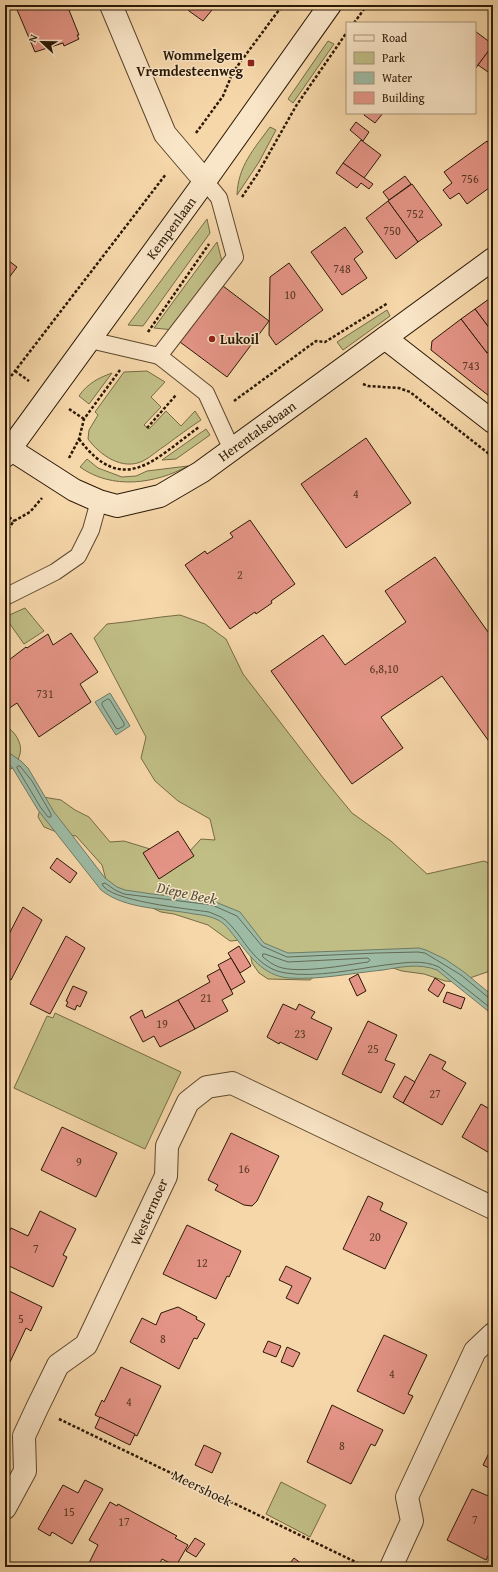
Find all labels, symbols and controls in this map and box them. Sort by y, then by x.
north arrow [22,22,62,62]
legend [346,22,476,114]
text: Road [382,29,408,46]
text: N [24,31,42,45]
place label: Wommelgem Vremdesteenweg [136,45,244,81]
text: Park [382,49,406,66]
marker: Wommelgem Vremdesteenweg [246,58,256,68]
text: Water [382,69,412,86]
text: Building [382,89,425,106]
house number: 756 [461,170,479,187]
street label: Kempenlaan [141,192,201,264]
house number: 752 [406,205,424,222]
house number: 750 [383,222,401,239]
house number: 748 [333,260,351,277]
house number: 10 [284,286,296,303]
place label: Lukoil [220,329,260,349]
marker: Lukoil [207,334,217,344]
house number: 743 [462,357,480,374]
street label: Herentalsebaan [214,396,300,466]
house number: 4 [353,485,359,502]
house number: 2 [237,566,243,583]
house number: 6,8,10 [370,660,399,677]
house number: 731 [36,685,54,702]
water label: Diepe Beek [154,876,219,910]
house number: 21 [200,989,212,1006]
house number: 19 [156,1015,168,1032]
house number: 23 [294,1025,306,1042]
house number: 25 [367,1040,379,1057]
house number: 27 [429,1085,441,1102]
house number: 9 [76,1153,82,1170]
house number: 16 [238,1160,250,1177]
street label: Westermoer [125,1175,173,1249]
house number: 20 [369,1228,381,1245]
house number: 7 [33,1240,39,1257]
house number: 12 [196,1254,208,1271]
house number: 5 [18,1310,24,1327]
house number: 8 [160,1330,166,1347]
house number: 4 [389,1365,395,1382]
house number: 4 [126,1393,132,1410]
house number: 8 [339,1437,345,1454]
street label: Meershoek [169,1465,236,1512]
house number: 15 [63,1503,75,1520]
house number: 7 [472,1511,478,1528]
house number: 17 [118,1513,130,1530]

